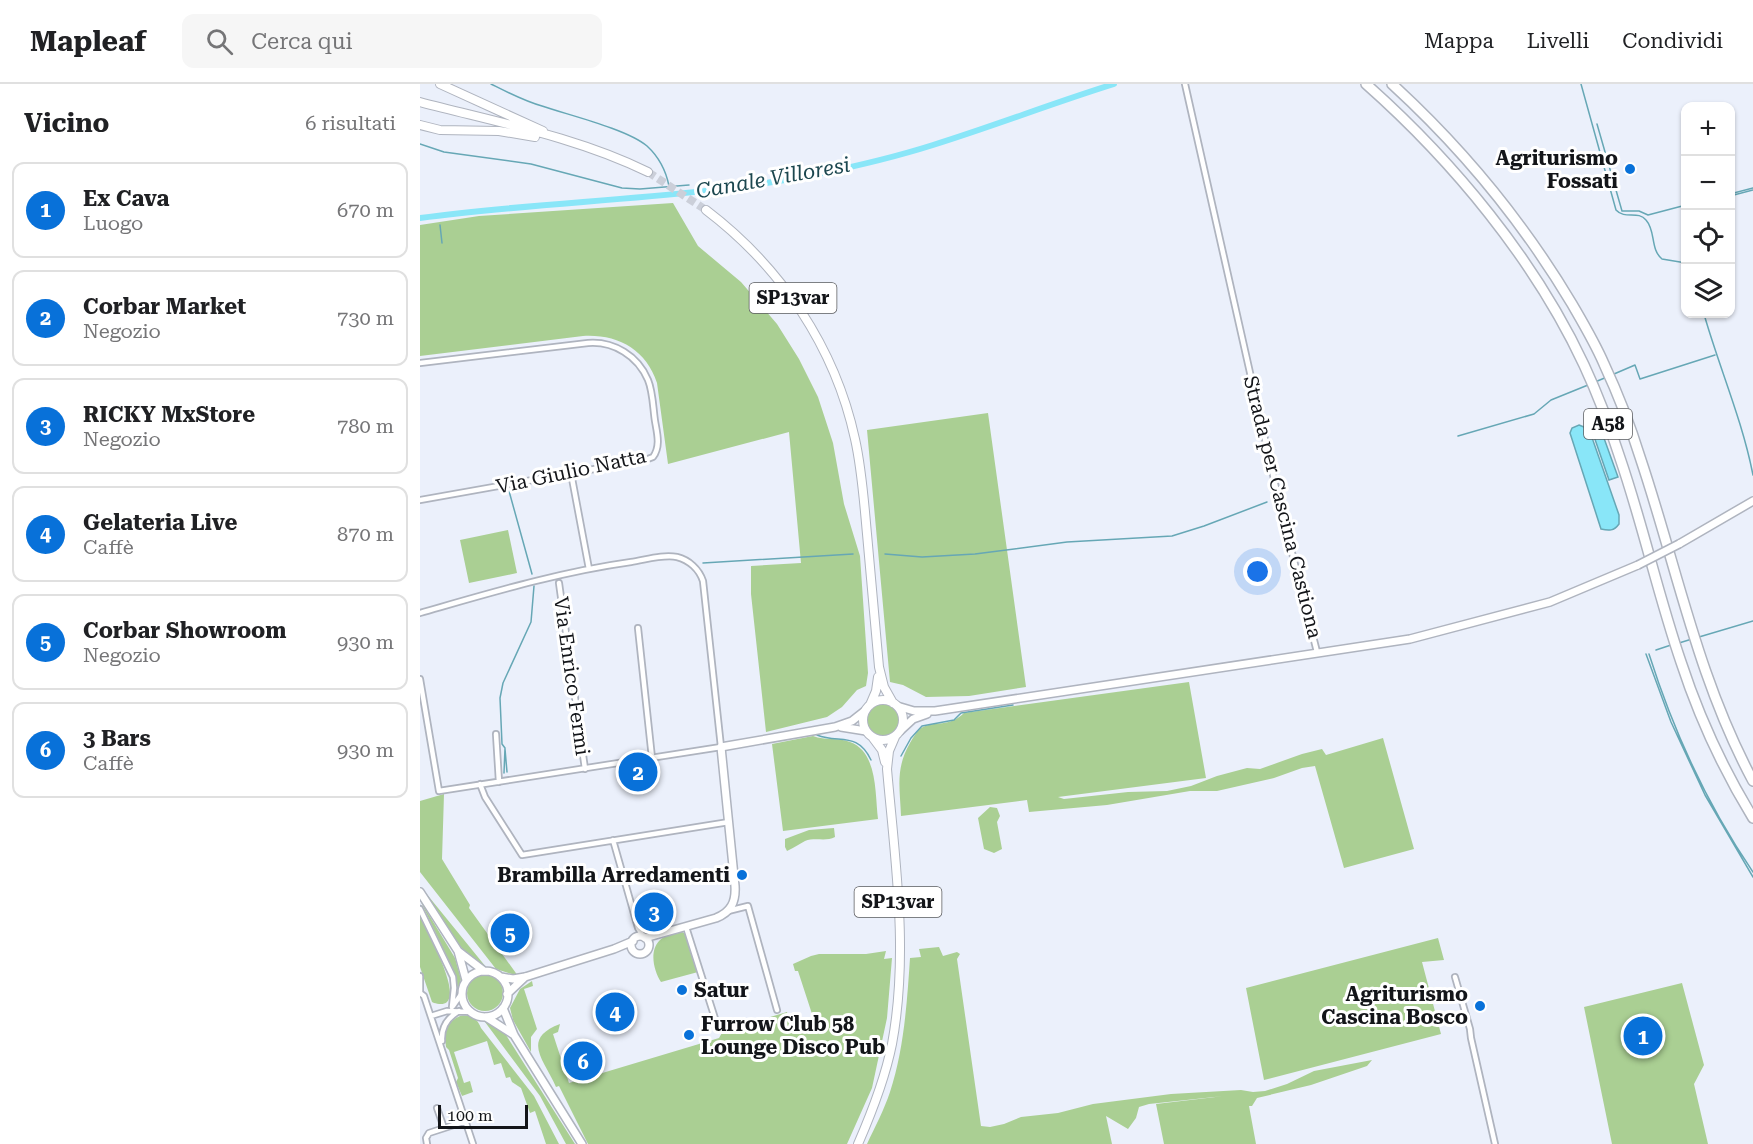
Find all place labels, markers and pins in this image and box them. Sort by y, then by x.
place label: Agriturismo Fossati [1496,146,1618,193]
marker: Agriturismo Fossati [1623,162,1637,176]
pin: 2 [618,750,658,794]
place label: Brambilla Arredamenti [497,863,730,887]
marker: Brambilla Arredamenti [735,868,749,882]
pin: 3 [634,890,674,934]
pin: 5 [490,910,530,956]
place label: Satur [694,978,749,1002]
place label: Agriturismo Cascina Bosco [1321,982,1468,1029]
marker: Satur [675,983,689,997]
pin: 4 [596,990,634,1034]
marker: Agriturismo Cascina Bosco [1473,999,1487,1013]
place label: Furrow Club 58 Lounge Disco Pub [701,1012,886,1059]
pin: 1 [1624,1014,1662,1058]
marker: Furrow Club 58 Lounge Disco Pub [682,1028,696,1042]
pin: 6 [564,1038,602,1084]

